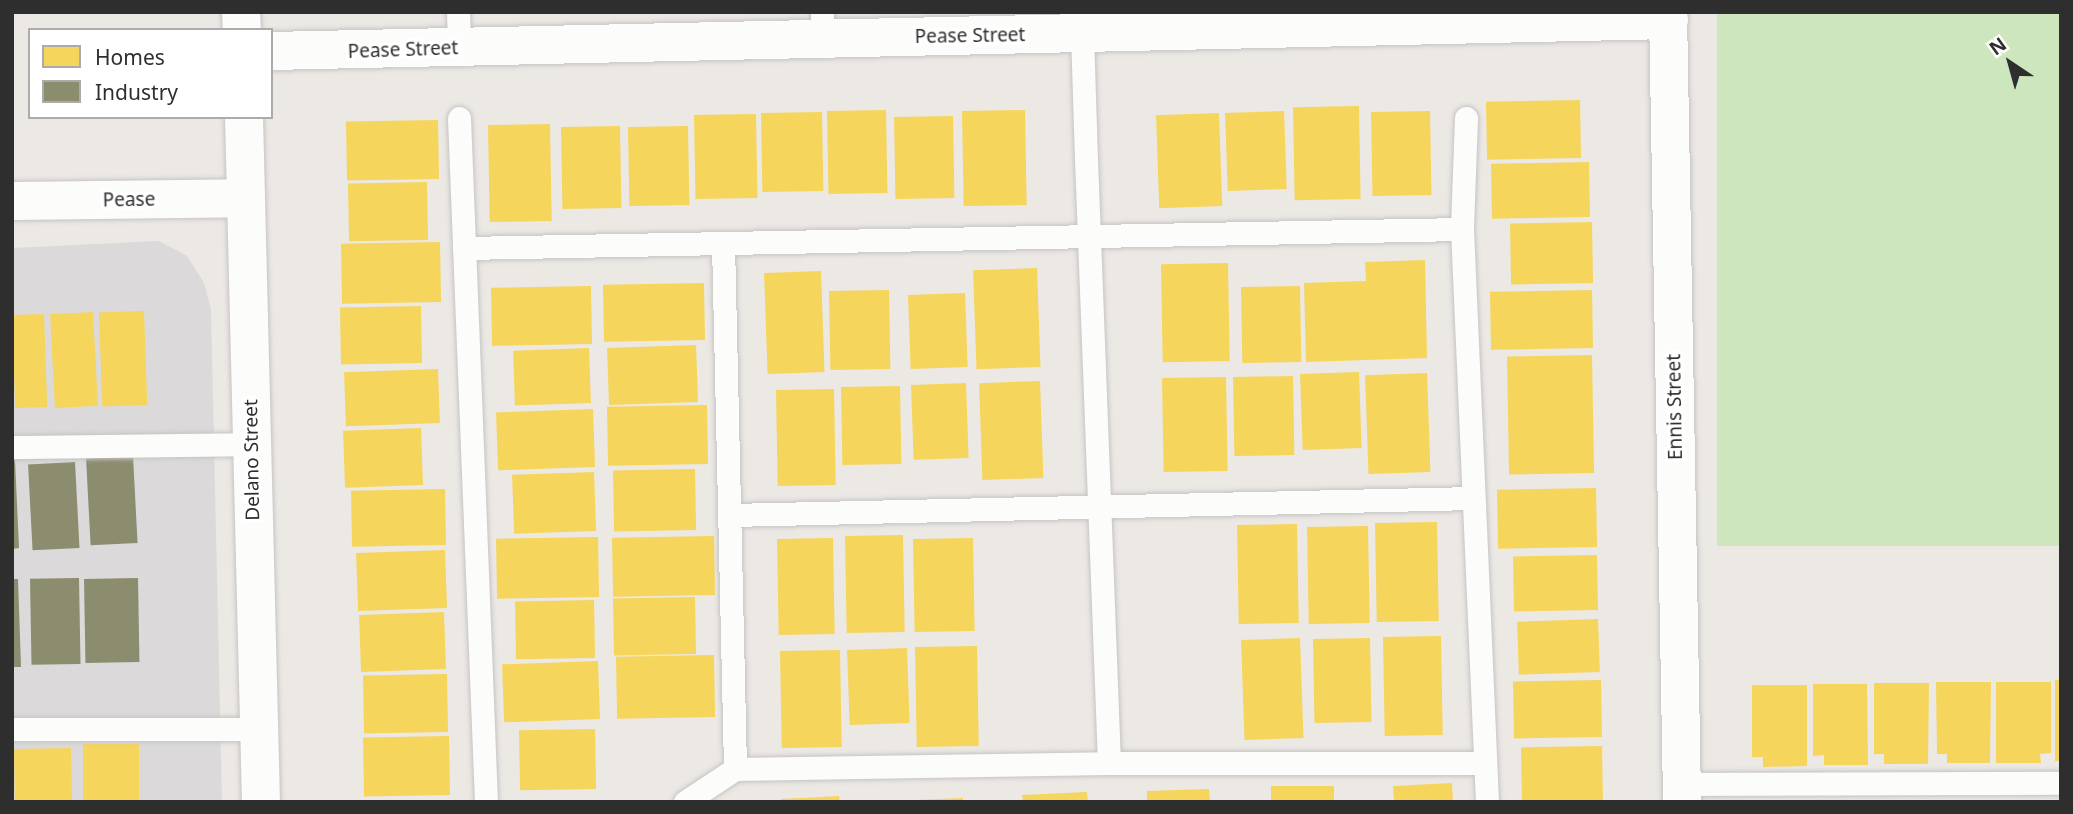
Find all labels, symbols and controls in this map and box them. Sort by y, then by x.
street label: Pease Street [914,24,1026,48]
legend [28,28,273,119]
north arrow [1975,28,2045,98]
text: N [1984,31,2012,61]
street label: Pease Street [347,37,459,63]
text: Homes [95,43,165,71]
text: Industry [95,78,178,106]
street label: Pease [102,188,156,212]
street label: Ennis Street [1663,354,1687,460]
street label: Delano Street [240,399,264,521]

